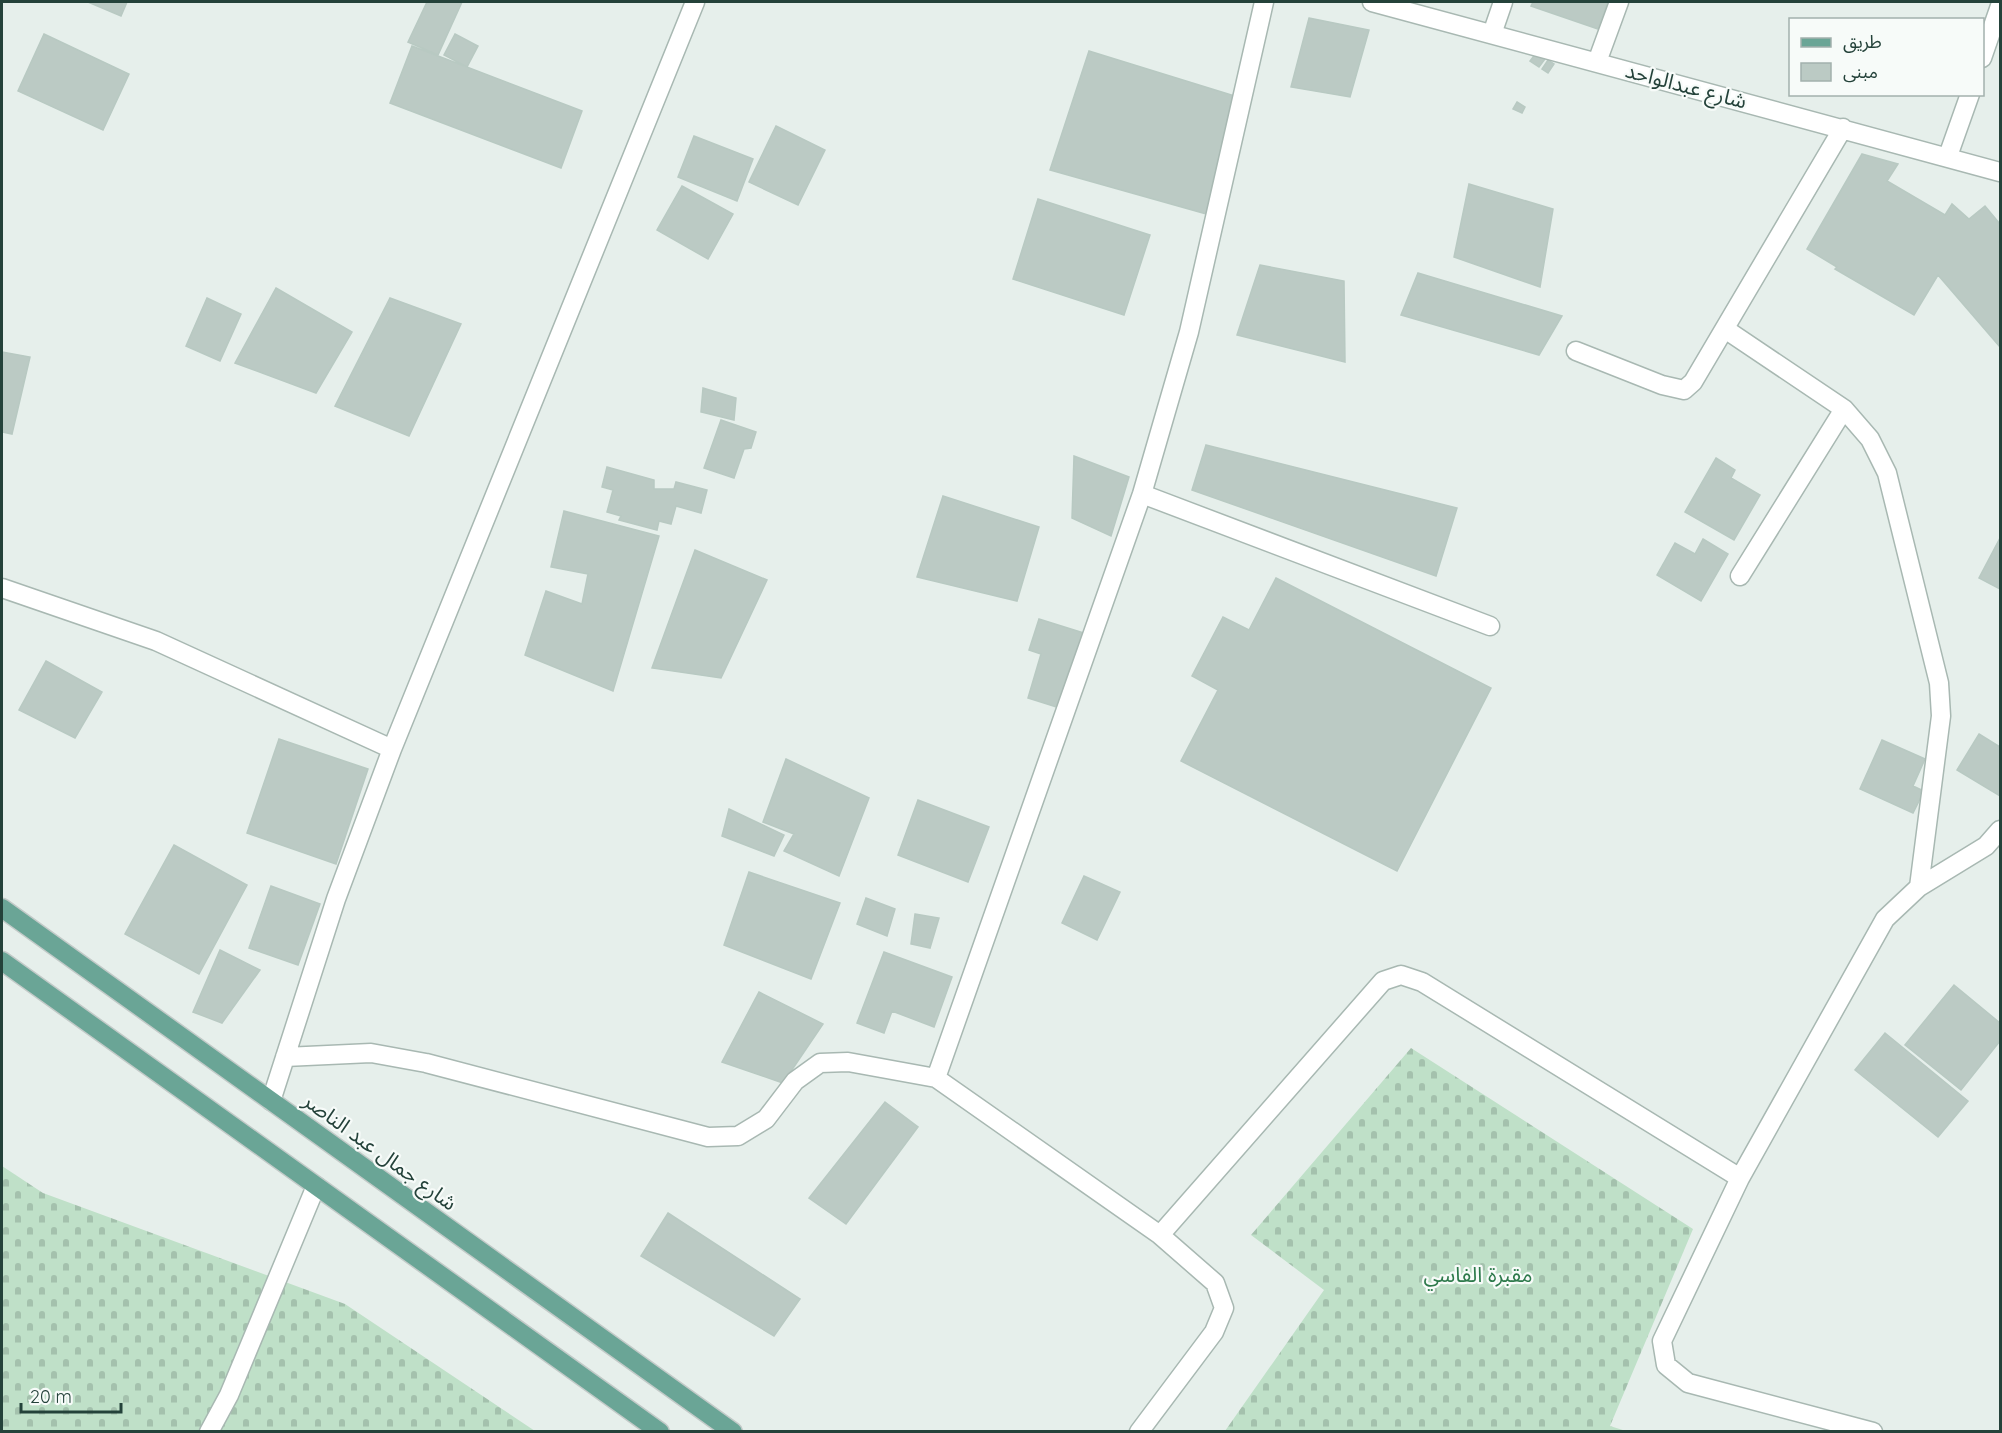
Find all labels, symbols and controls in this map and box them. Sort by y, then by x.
legend [1789,18,1984,96]
text: طريق [1843,30,1882,53]
street label: شارع عبدالواحد [1622,56,1750,117]
text: مبنى [1843,60,1878,83]
street label: شارع جمال عبد الناصر [296,1086,462,1218]
park label: مقبرة الفاسي [1423,1261,1533,1291]
scale bar [21,1376,122,1414]
text: 20 m [30,1385,72,1408]

